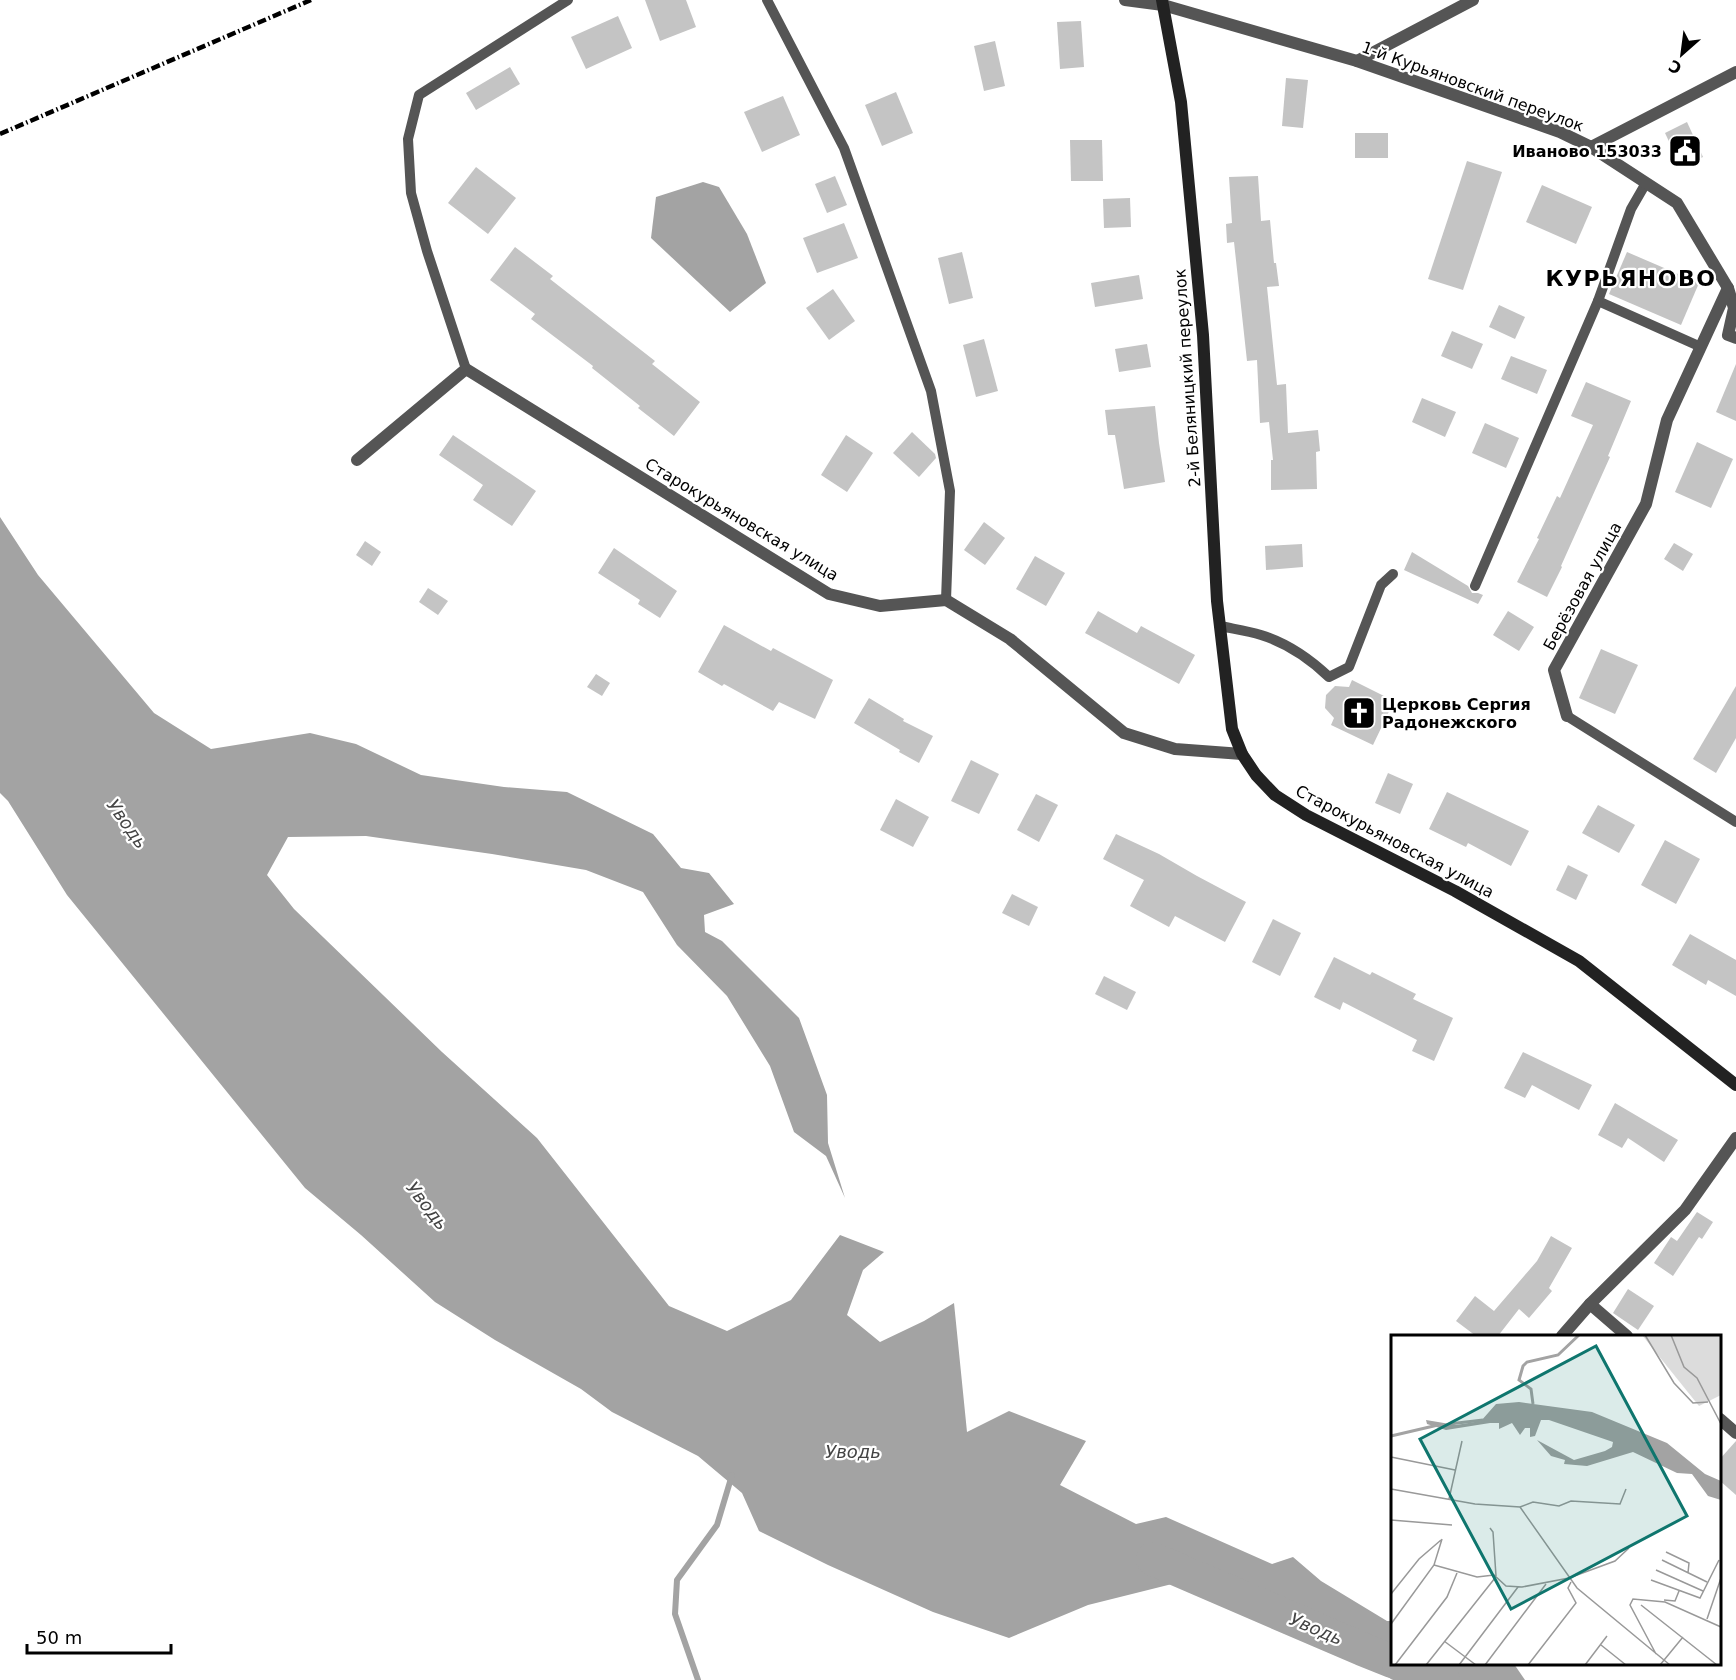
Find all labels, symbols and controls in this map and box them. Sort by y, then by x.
north arrow [1652,24,1712,84]
street label: 1-й Курьяновский переулок [1359,37,1587,136]
text: С [1666,56,1685,78]
public building icon: Иваново 153033 [1667,133,1703,169]
place label: Иваново 153033 [1512,142,1662,161]
district label: КУРЬЯНОВО [1546,266,1716,291]
street label: 2-й Беляницкий переулок [1170,268,1205,488]
street label: Старокурьяновская улица [642,454,842,585]
street label: Берёзовая улица [1539,519,1626,654]
church icon: Церковь Сергия Радонежского [1341,695,1377,731]
place label: Церковь Сергия Радонежского [1382,695,1531,732]
street label: Старокурьяновская улица [1292,781,1497,902]
water label: Уводь [103,795,152,853]
water label: Уводь [402,1177,453,1234]
inset map [1391,1335,1721,1665]
water label: Уводь [825,1441,881,1462]
water label: Уводь [1286,1608,1346,1649]
scale bar [27,1617,171,1655]
text: 50 m [36,1627,82,1648]

